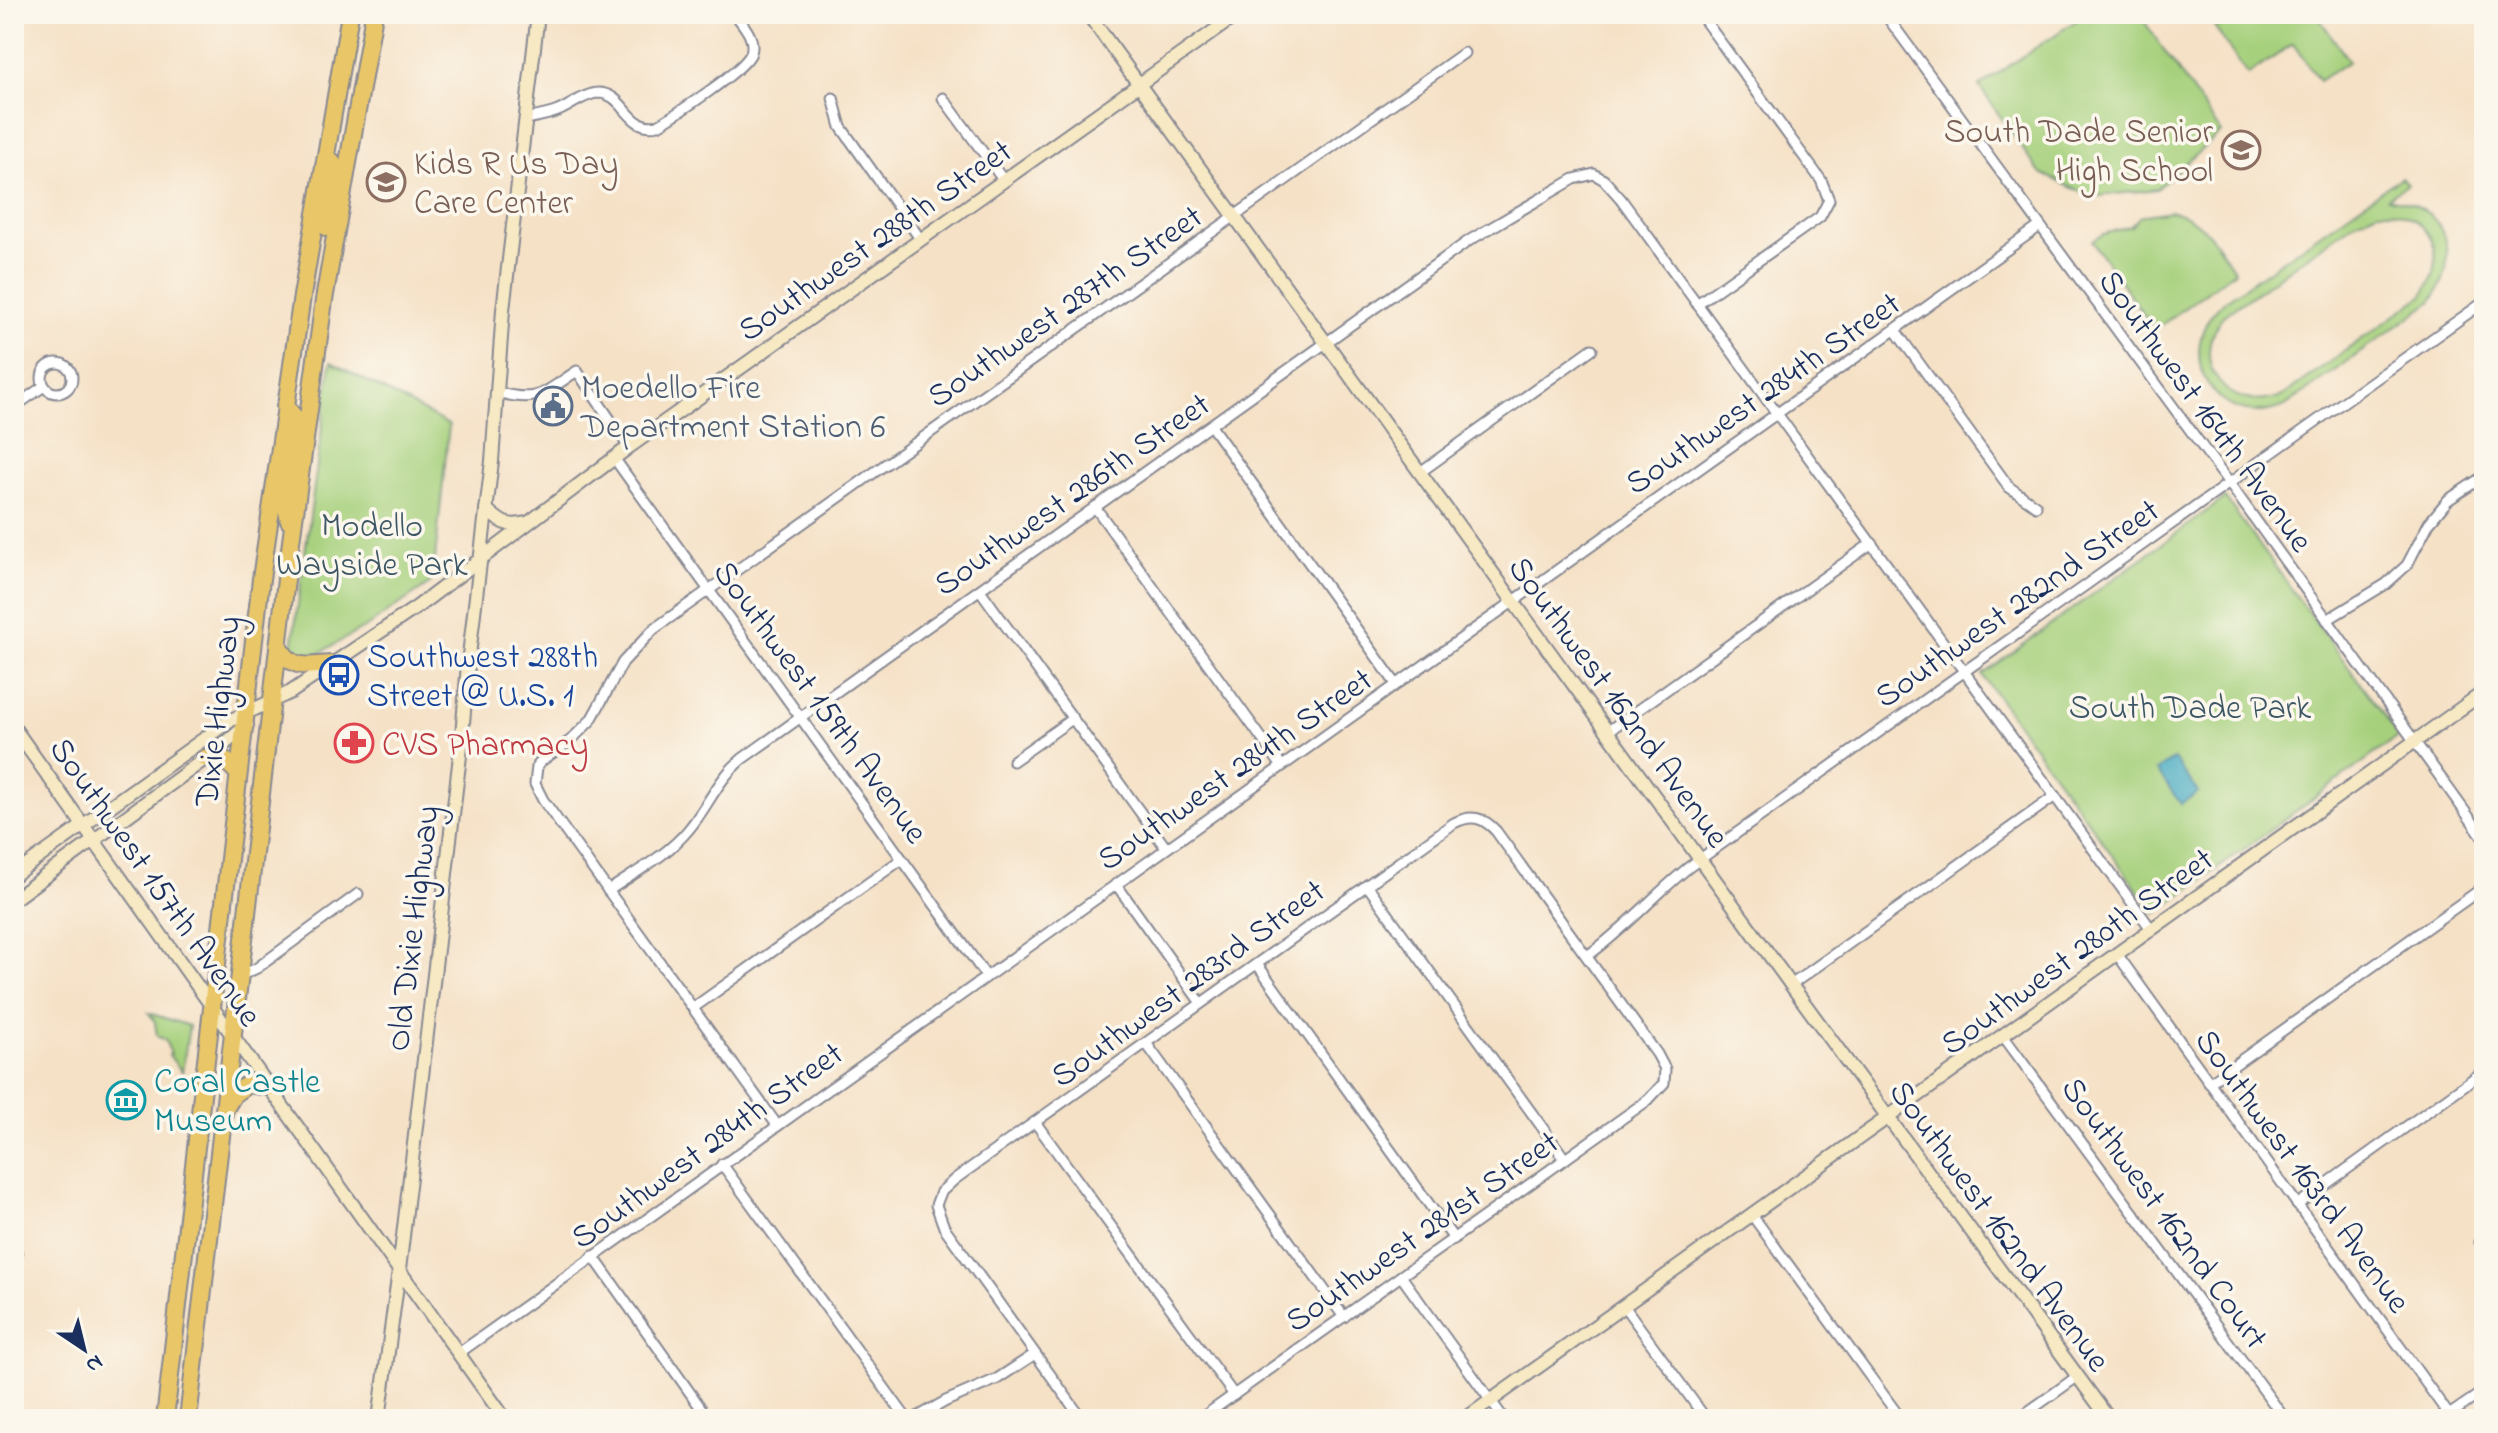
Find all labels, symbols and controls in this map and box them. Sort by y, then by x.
place label: South Dade Senior High School [1944,109,2213,198]
street label: Southwest 288th Street [729,128,1024,356]
school or university icon: South Dade Senior High School [2220,129,2262,171]
place label: Kids R Us Day Care Center [414,141,618,230]
school or university icon: Kids R Us Day Care Center [365,161,407,203]
street label: Southwest 287th Street [918,194,1214,422]
street label: Southwest 164th Avenue [2084,261,2324,565]
street label: Southwest 284th Street [1616,281,1912,509]
place label: Moedello Fire Department Station 6 [580,365,885,454]
street label: Southwest 286th Street [925,382,1222,611]
public building icon: Moedello Fire Department Station 6 [532,385,574,427]
street label: Southwest 282nd Street [1866,488,2171,723]
park label: Modello Wayside Park [276,503,468,592]
street label: Southwest 162nd Avenue [1494,547,1740,860]
street label: Southwest 159th Avenue [699,551,939,856]
street label: Dixie Highway [183,613,256,811]
place label: Southwest 288th Street @ U.S. 1 [367,634,598,723]
bus stop icon: Southwest 288th Street @ U.S. 1 [318,654,360,696]
street label: Southwest 284th Street [1088,657,1384,885]
park label: South Dade Park [2069,685,2311,735]
pharmacy icon: CVS Pharmacy [333,722,375,764]
place label: CVS Pharmacy [382,722,588,772]
street label: Southwest 157th Avenue [35,728,273,1039]
street label: Old Dixie Highway [375,803,455,1054]
street label: Southwest 280th Street [1931,837,2225,1070]
street label: Southwest 283rd Street [1042,868,1337,1102]
street label: Southwest 163rd Avenue [2180,1020,2422,1326]
street label: Southwest 284th Street [562,1031,855,1263]
place label: Coral Castle Museum [154,1059,321,1148]
street label: Southwest 162nd Court [2047,1068,2279,1361]
street label: Southwest 162nd Avenue [1875,1071,2121,1384]
museum icon: Coral Castle Museum [105,1079,147,1121]
street label: Southwest 281st Street [1276,1120,1571,1347]
north arrow [44,1309,124,1389]
text: N [78,1346,109,1380]

